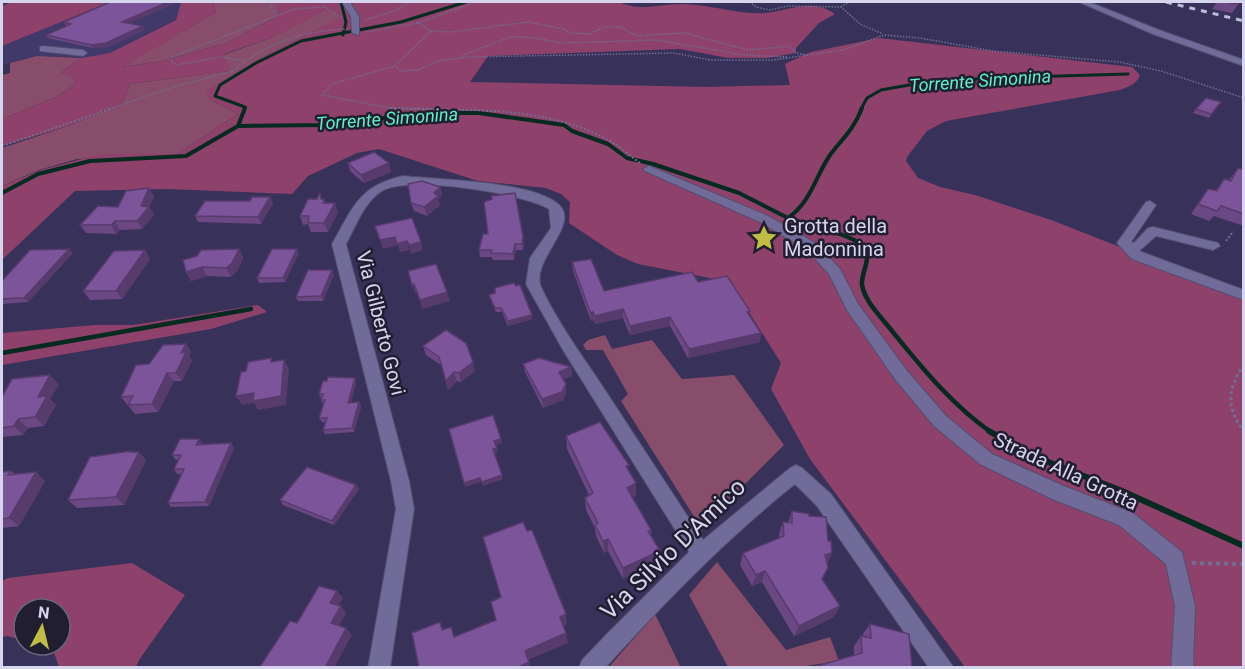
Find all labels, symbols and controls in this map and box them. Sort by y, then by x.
water label: Torrente Simonina [908,65,1052,96]
water label: Torrente Simonina [315,103,459,134]
place label: Grotta della Madonnina [784,214,887,261]
place icon: Grotta della Madonnina [749,223,779,253]
street label: Via Gilberto Govi [351,248,411,398]
street label: Strada Alla Grotta [990,427,1142,515]
street label: Via Silvio D'Amico [595,473,751,625]
north arrow [12,597,72,657]
text: N [37,602,51,623]

